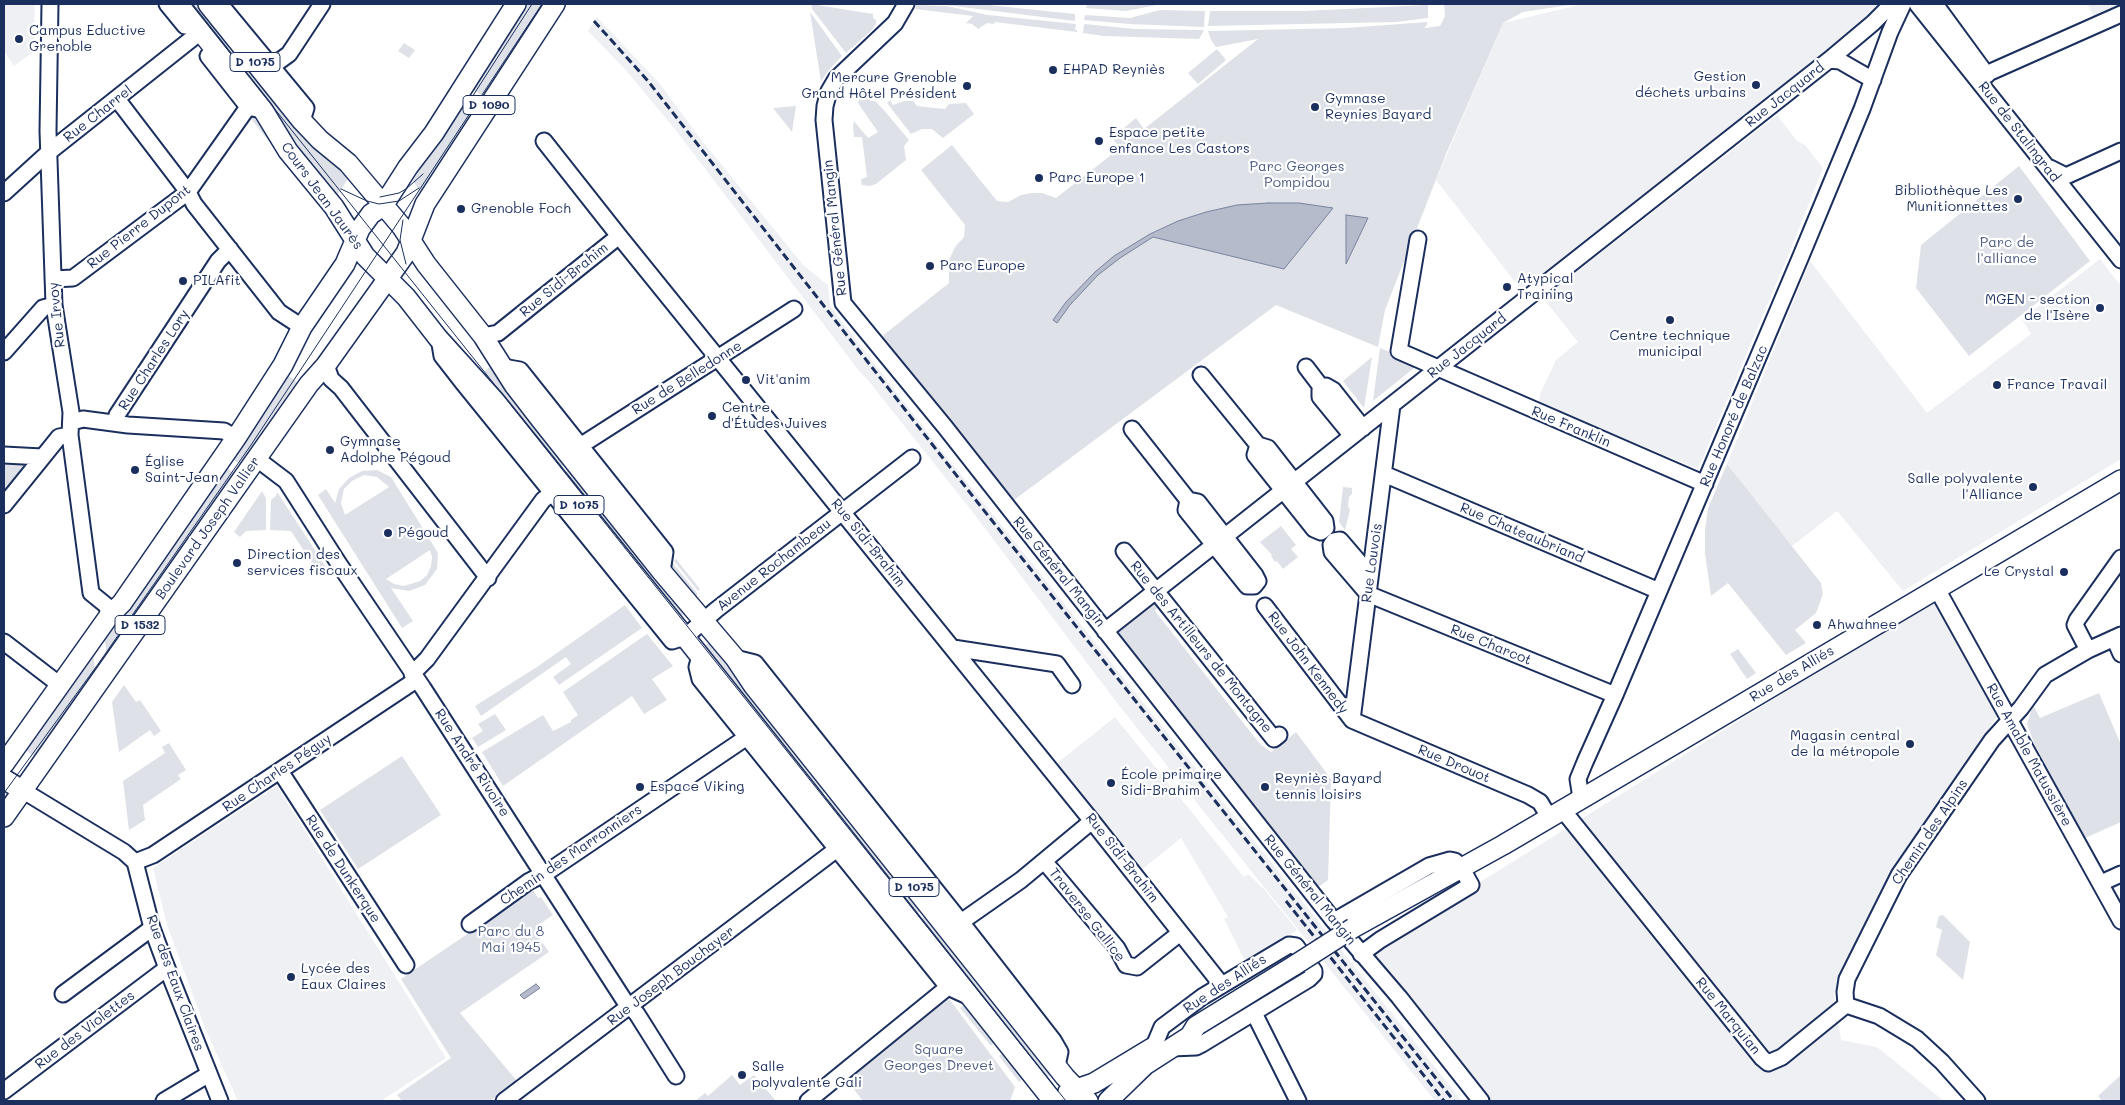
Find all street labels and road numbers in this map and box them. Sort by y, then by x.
road number: D 1075 [230,52,280,72]
street label: Rue Jacquard [1742,59,1828,131]
street label: Rue de Stalingrad [1975,78,2063,186]
street label: Rue Charrel [60,82,136,146]
road number: D 1090 [463,96,515,114]
street label: Cours Jean Jaurès [277,139,367,253]
street label: Rue Général Mangin [819,159,851,297]
street label: Rue Pierre Dupont [84,181,194,273]
street label: Rue Sidi-Brahim [516,239,612,321]
street label: Rue Irvoy [45,281,69,349]
street label: Rue Charles Lory [115,306,193,414]
street label: Rue Jacquard [1424,310,1510,382]
street label: Rue de Belledonne [629,337,745,419]
street label: Rue Honoré de Balzac [1697,343,1771,489]
street label: Rue Franklin [1529,403,1613,451]
street label: Boulevard Joseph Vallier [152,453,264,603]
street label: Rue Sidi-Brahim [827,495,909,591]
road number: D 1075 [554,496,604,514]
street label: Rue Chateaubriand [1457,499,1587,567]
street label: Rue Général Mangin [1009,514,1109,630]
street label: Avenue Rochambeau [714,515,834,615]
street label: Rue Louvois [1358,522,1386,604]
street label: Rue des Artilleurs de Montagne [1126,558,1276,736]
street label: Rue John Kennedy [1264,609,1352,717]
road number: D 1532 [115,616,165,634]
street label: Rue Charcot [1448,621,1534,669]
street label: Rue des Alliés [1747,642,1837,706]
street label: Rue Amable Matussière [1983,681,2075,829]
street label: Rue André Rivoire [431,706,513,820]
street label: Rue Charles Péguy [219,730,335,816]
street label: Rue Drouot [1415,741,1493,787]
street label: Chemin des Alpins [1888,776,1972,888]
street label: Chemin des Marronniers [497,801,645,909]
street label: Rue Sidi-Brahim [1082,810,1162,906]
street label: Rue de Dunkerque [302,812,384,926]
street label: Rue Général Mangin [1260,832,1360,948]
street label: Traverse Gallice [1045,865,1129,965]
road number: D 1075 [889,878,939,896]
street label: Rue des Eaux Claires [143,913,207,1053]
street label: Rue Joseph Bouchayer [604,923,738,1029]
street label: Rue des Alliés [1180,951,1270,1017]
street label: Rue Marquian [1692,974,1764,1058]
street label: Rue des Violettes [32,987,138,1073]

